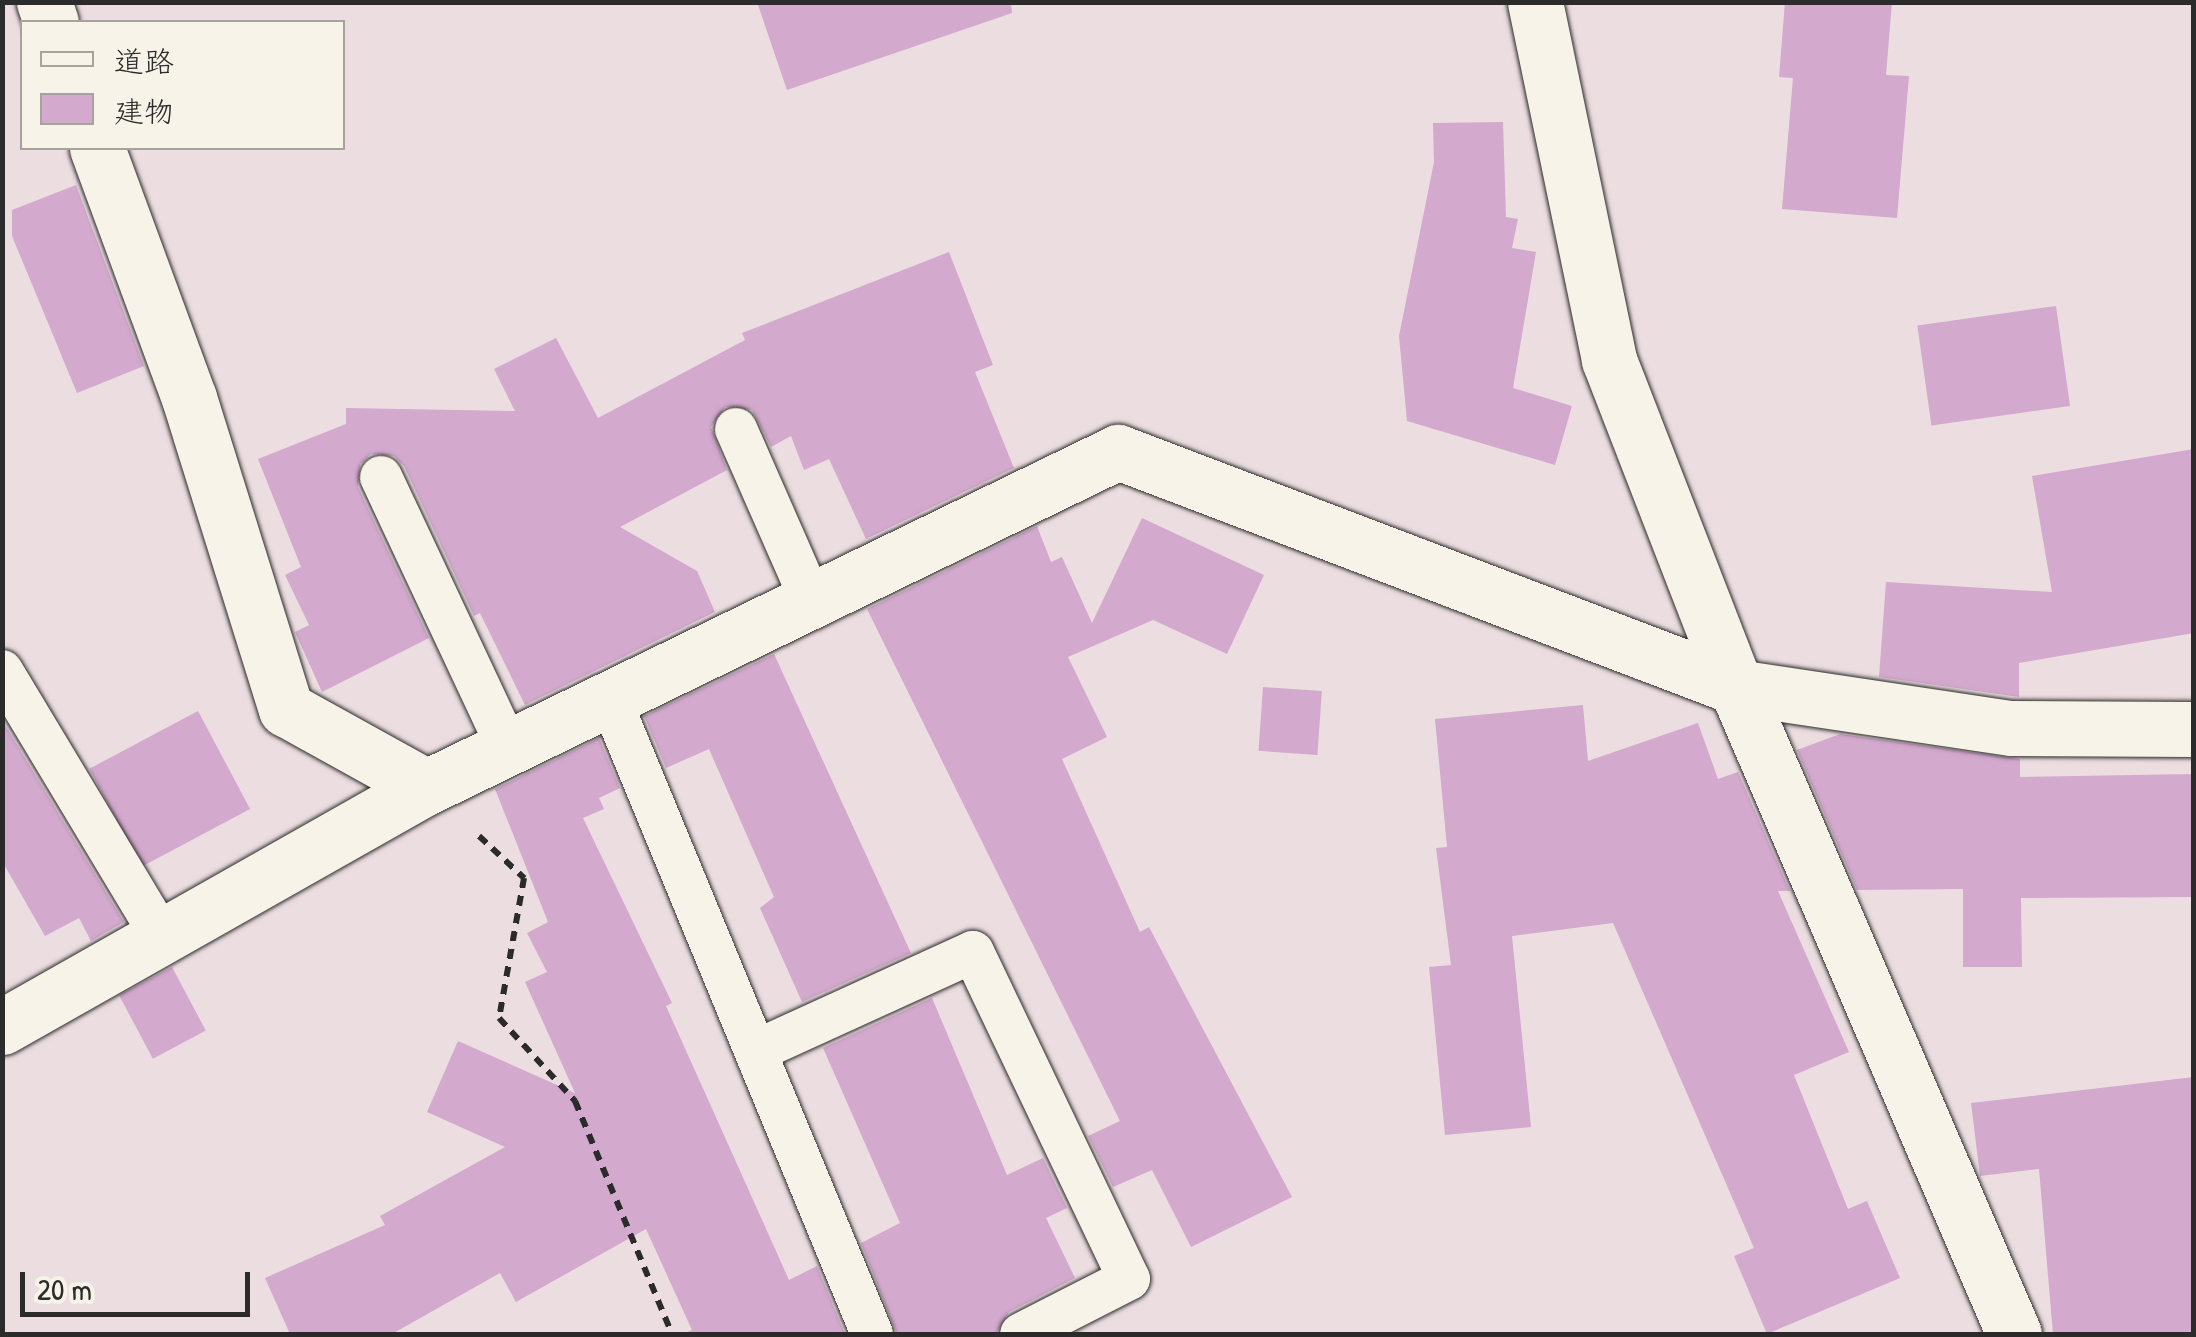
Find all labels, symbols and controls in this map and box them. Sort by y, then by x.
legend [20,20,345,150]
text: 道路 [114,41,174,81]
text: 建物 [114,91,174,131]
scale bar [25,1252,255,1314]
text: 20 m [37,1269,92,1309]

